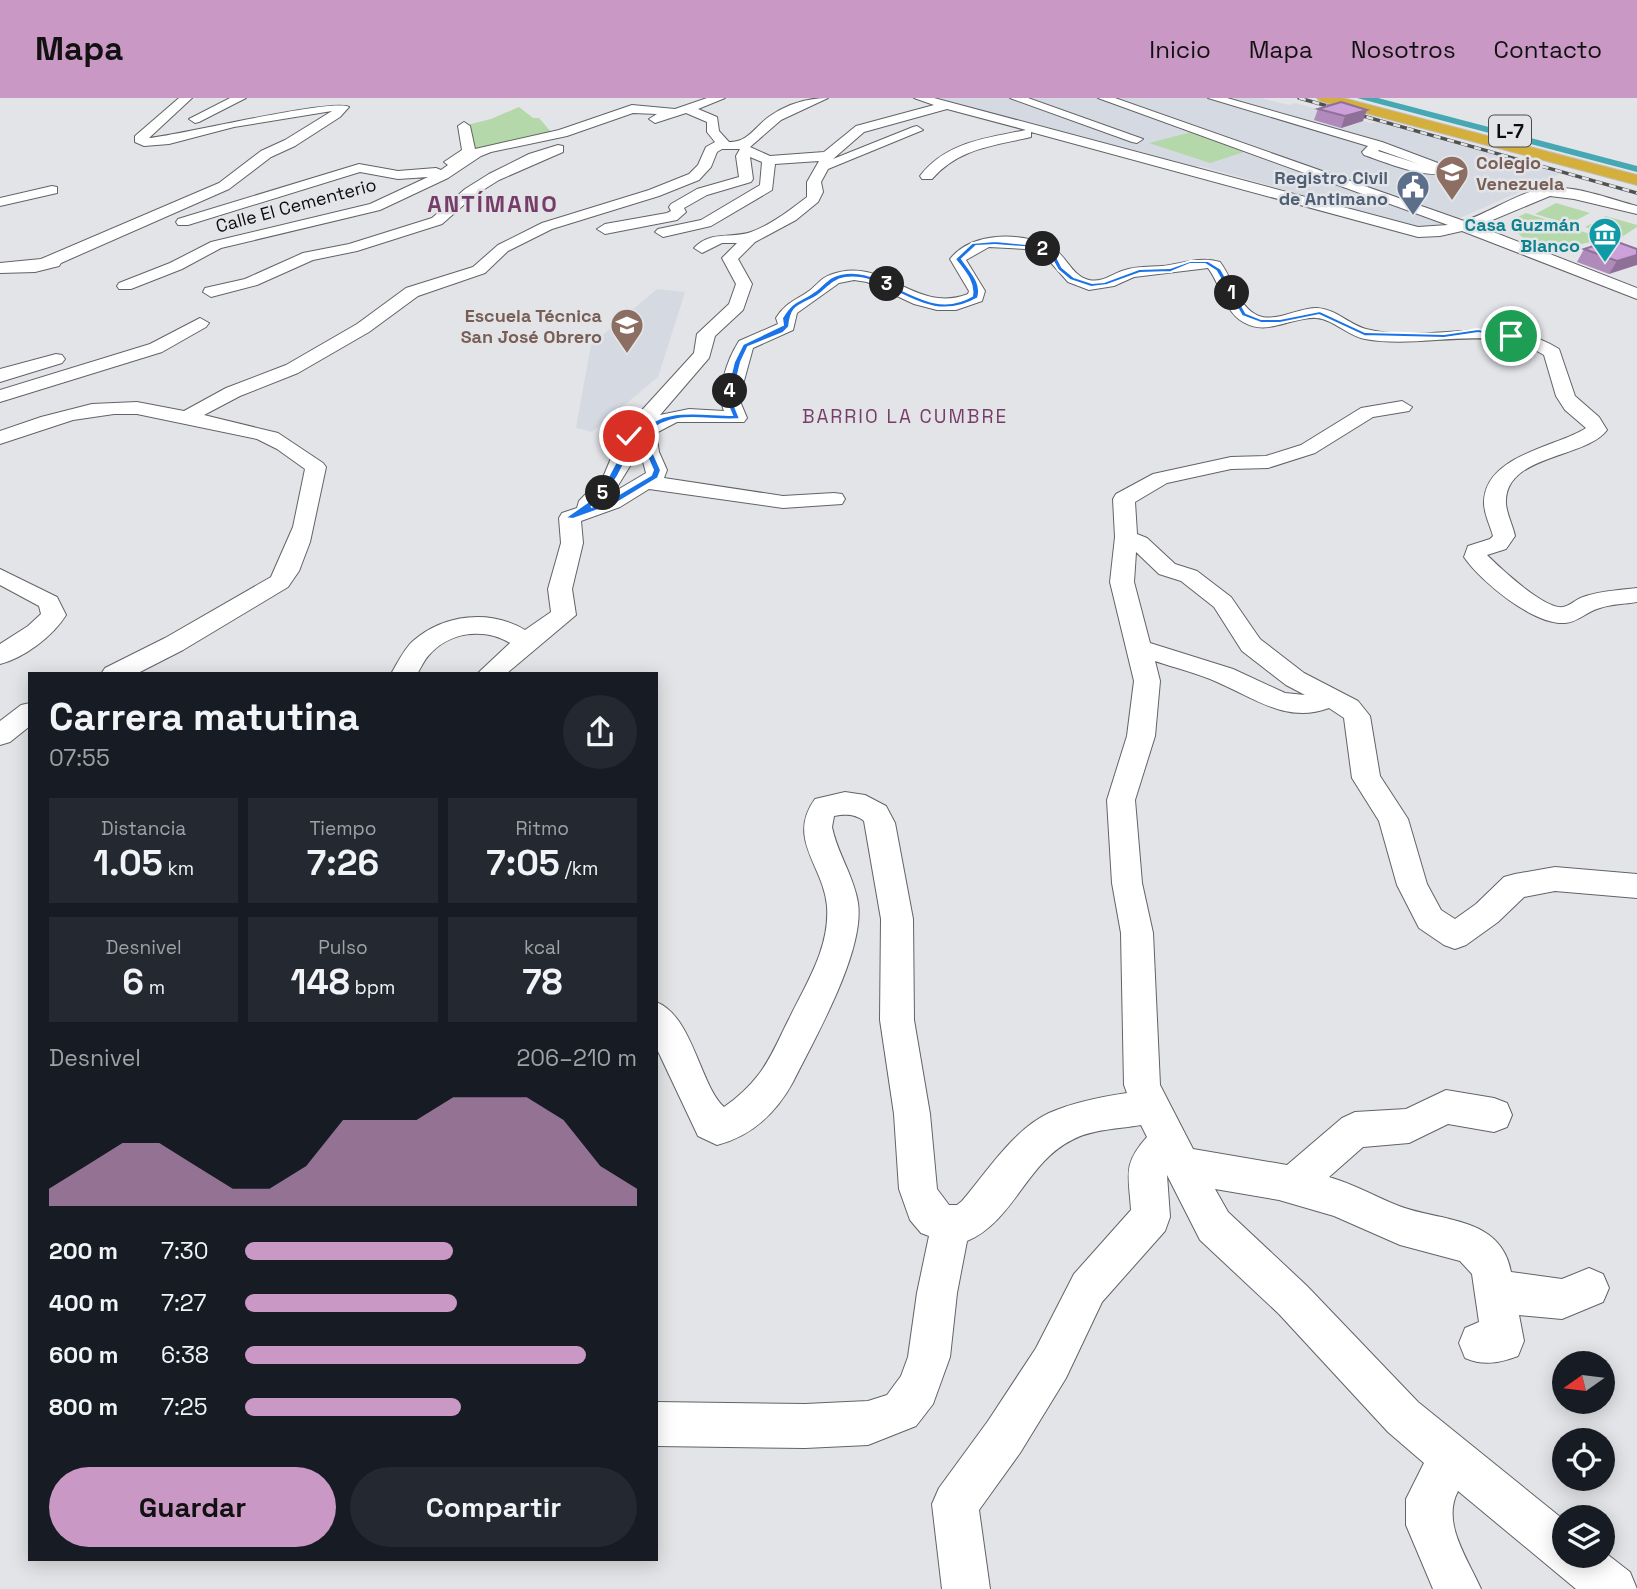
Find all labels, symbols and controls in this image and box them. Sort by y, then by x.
text: Mapa [35,28,123,70]
text: Inicio [1149,34,1211,65]
text: Mapa [1249,34,1313,65]
text: Nosotros [1351,34,1456,65]
text: Contacto [1494,34,1602,65]
road number: L-7 [1489,116,1531,146]
place label: Colegio Venezuela [1476,151,1565,195]
school or university icon: Colegio Venezuela [1433,153,1471,202]
place label: Registro Civil de Antimano [1274,166,1388,210]
public building icon: Registro Civil de Antimano [1394,168,1432,217]
street label: Calle El Cementerio [213,173,379,237]
district label: ANTÍMANO [427,189,559,219]
place label: Casa Guzmán Blanco [1465,213,1580,257]
museum icon: Casa Guzmán Blanco [1586,215,1624,264]
pin: 2 [1026,232,1060,266]
text: 2 [1037,236,1048,261]
pin: 3 [870,266,904,302]
text: 3 [881,271,892,296]
pin: 1 [1214,276,1250,310]
text: 1 [1227,280,1236,305]
place label: Escuela Técnica San José Obrero [461,304,603,348]
school or university icon: Escuela Técnica San José Obrero [608,306,646,355]
pin [1481,306,1541,366]
icon: arrive [1492,317,1530,355]
pin: 4 [712,374,748,408]
text: 4 [723,378,736,403]
district label: BARRIO LA CUMBRE [802,404,1008,429]
pin [599,406,659,466]
icon: check [610,417,648,455]
pin: 5 [586,476,620,510]
text: 5 [597,480,608,505]
text: Carrera matutina [49,693,360,741]
button: share [563,695,637,769]
text: 07:55 [49,743,110,773]
text: Distancia [101,816,186,841]
text: Tiempo [309,816,377,841]
text: Ritmo [516,816,569,841]
text: 1.05 [93,841,163,885]
text: 7:26 [307,841,379,885]
text: 7:05 [486,841,560,885]
text: km [163,856,194,881]
text: /km [560,856,598,881]
text: Desnivel [106,935,182,960]
text: Pulso [318,935,368,960]
text: kcal [524,935,561,960]
text: 6 [122,960,144,1004]
text: 148 [291,960,350,1004]
text: 78 [522,960,563,1004]
text: m [144,975,165,1000]
text: bpm [350,975,395,1000]
text: Desnivel [49,1043,141,1073]
text: 206–210 m [516,1043,637,1073]
text: 200 m [49,1236,118,1266]
text: 7:30 [161,1236,208,1266]
text: 400 m [49,1288,119,1318]
text: 7:27 [161,1288,206,1318]
text: 600 m [49,1340,119,1370]
text: 6:38 [161,1340,209,1370]
north arrow [1552,1351,1615,1414]
map controls [1552,1351,1615,1568]
text: 800 m [49,1392,118,1422]
text: 7:25 [161,1392,207,1422]
button: locate [1552,1428,1615,1491]
button: Guardar [49,1467,336,1547]
button: Compartir [350,1467,637,1547]
button: layers [1552,1505,1615,1568]

